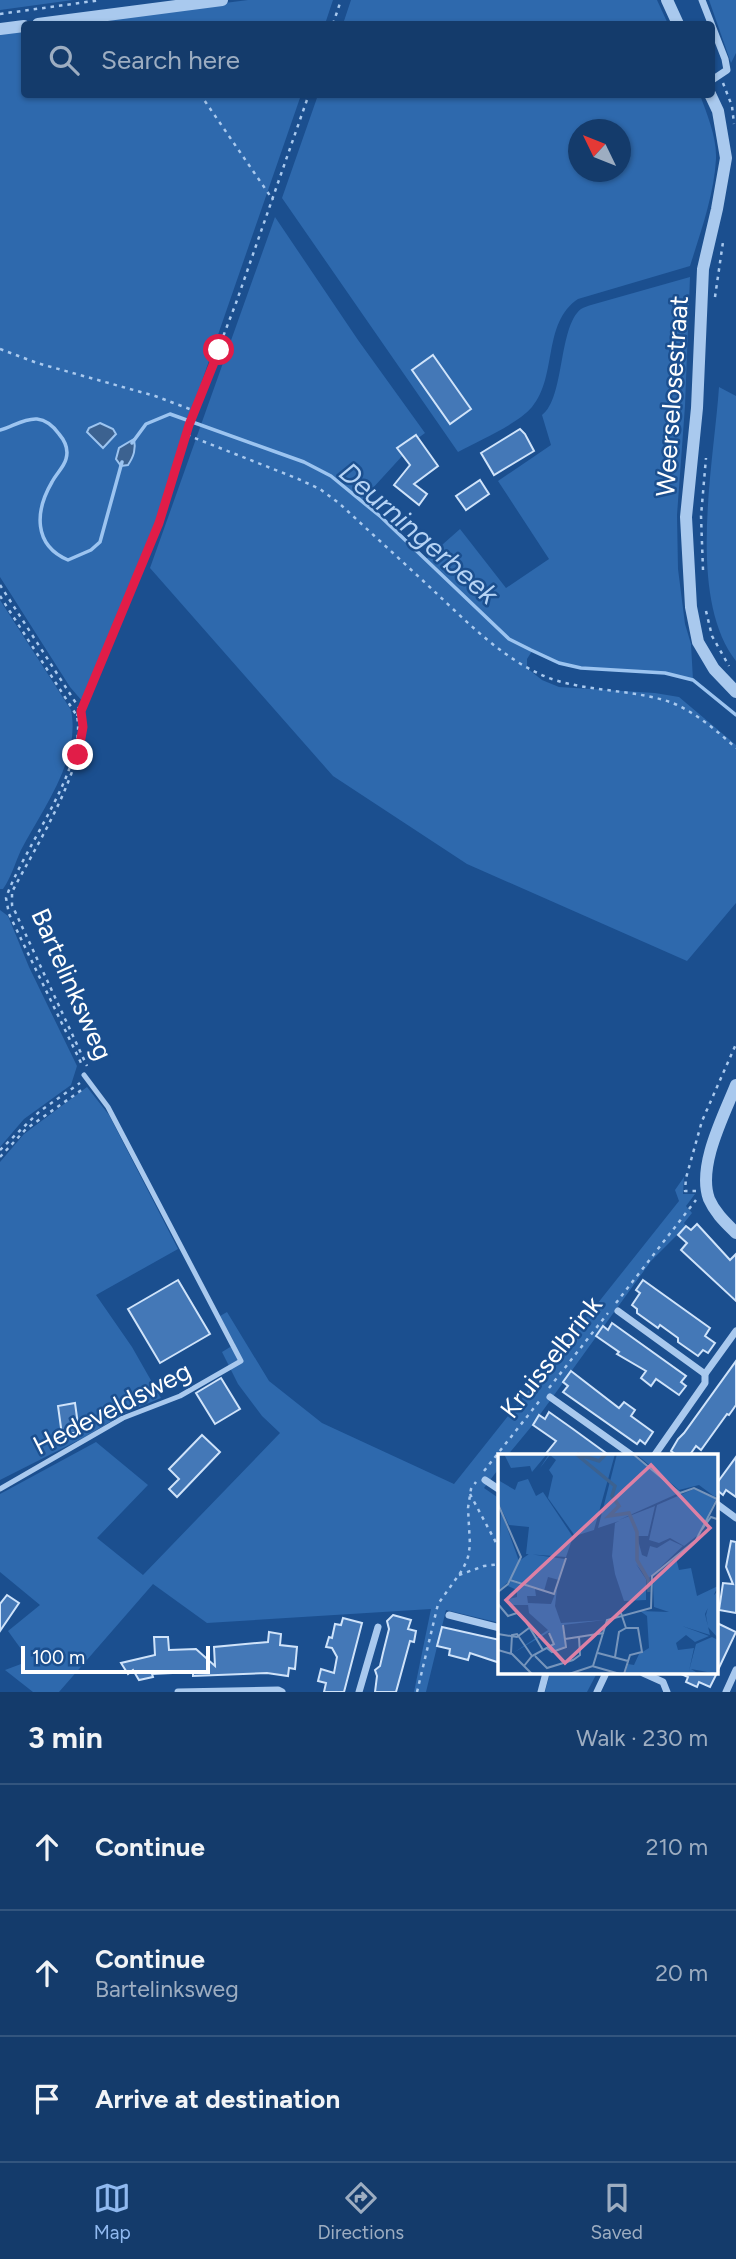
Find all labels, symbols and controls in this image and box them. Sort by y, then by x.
search box [21,21,715,98]
icon: search [45,41,83,79]
text: Search here [101,44,240,76]
north arrow [568,119,631,182]
street label: Weerselosestraat [649,294,695,498]
route start [203,334,234,365]
water label: Deurningerbeek [333,455,506,612]
route end [62,739,93,770]
street label: Bartelinksweg [24,903,120,1065]
street label: Kruisselbrink [493,1289,609,1425]
street label: Hedeveldsweg [28,1355,196,1461]
inset map [498,1454,718,1674]
scale bar [21,1643,210,1675]
text: 100 m [32,1646,85,1669]
text: 3 min [28,1719,103,1756]
text: Walk · 230 m [576,1724,708,1752]
icon: ahead [28,1828,66,1866]
text: Continue [95,1831,205,1863]
text: 210 m [646,1833,708,1861]
text: Continue [95,1943,205,1975]
icon: ahead [28,1954,66,1992]
text: 20 m [655,1959,708,1987]
text: Bartelinksweg [95,1975,239,2003]
icon: arrive [28,2080,66,2118]
text: Arrive at destination [95,2083,340,2115]
tab: Map [93,2179,131,2244]
tab: Directions [317,2179,404,2244]
tab: Saved [590,2179,643,2244]

